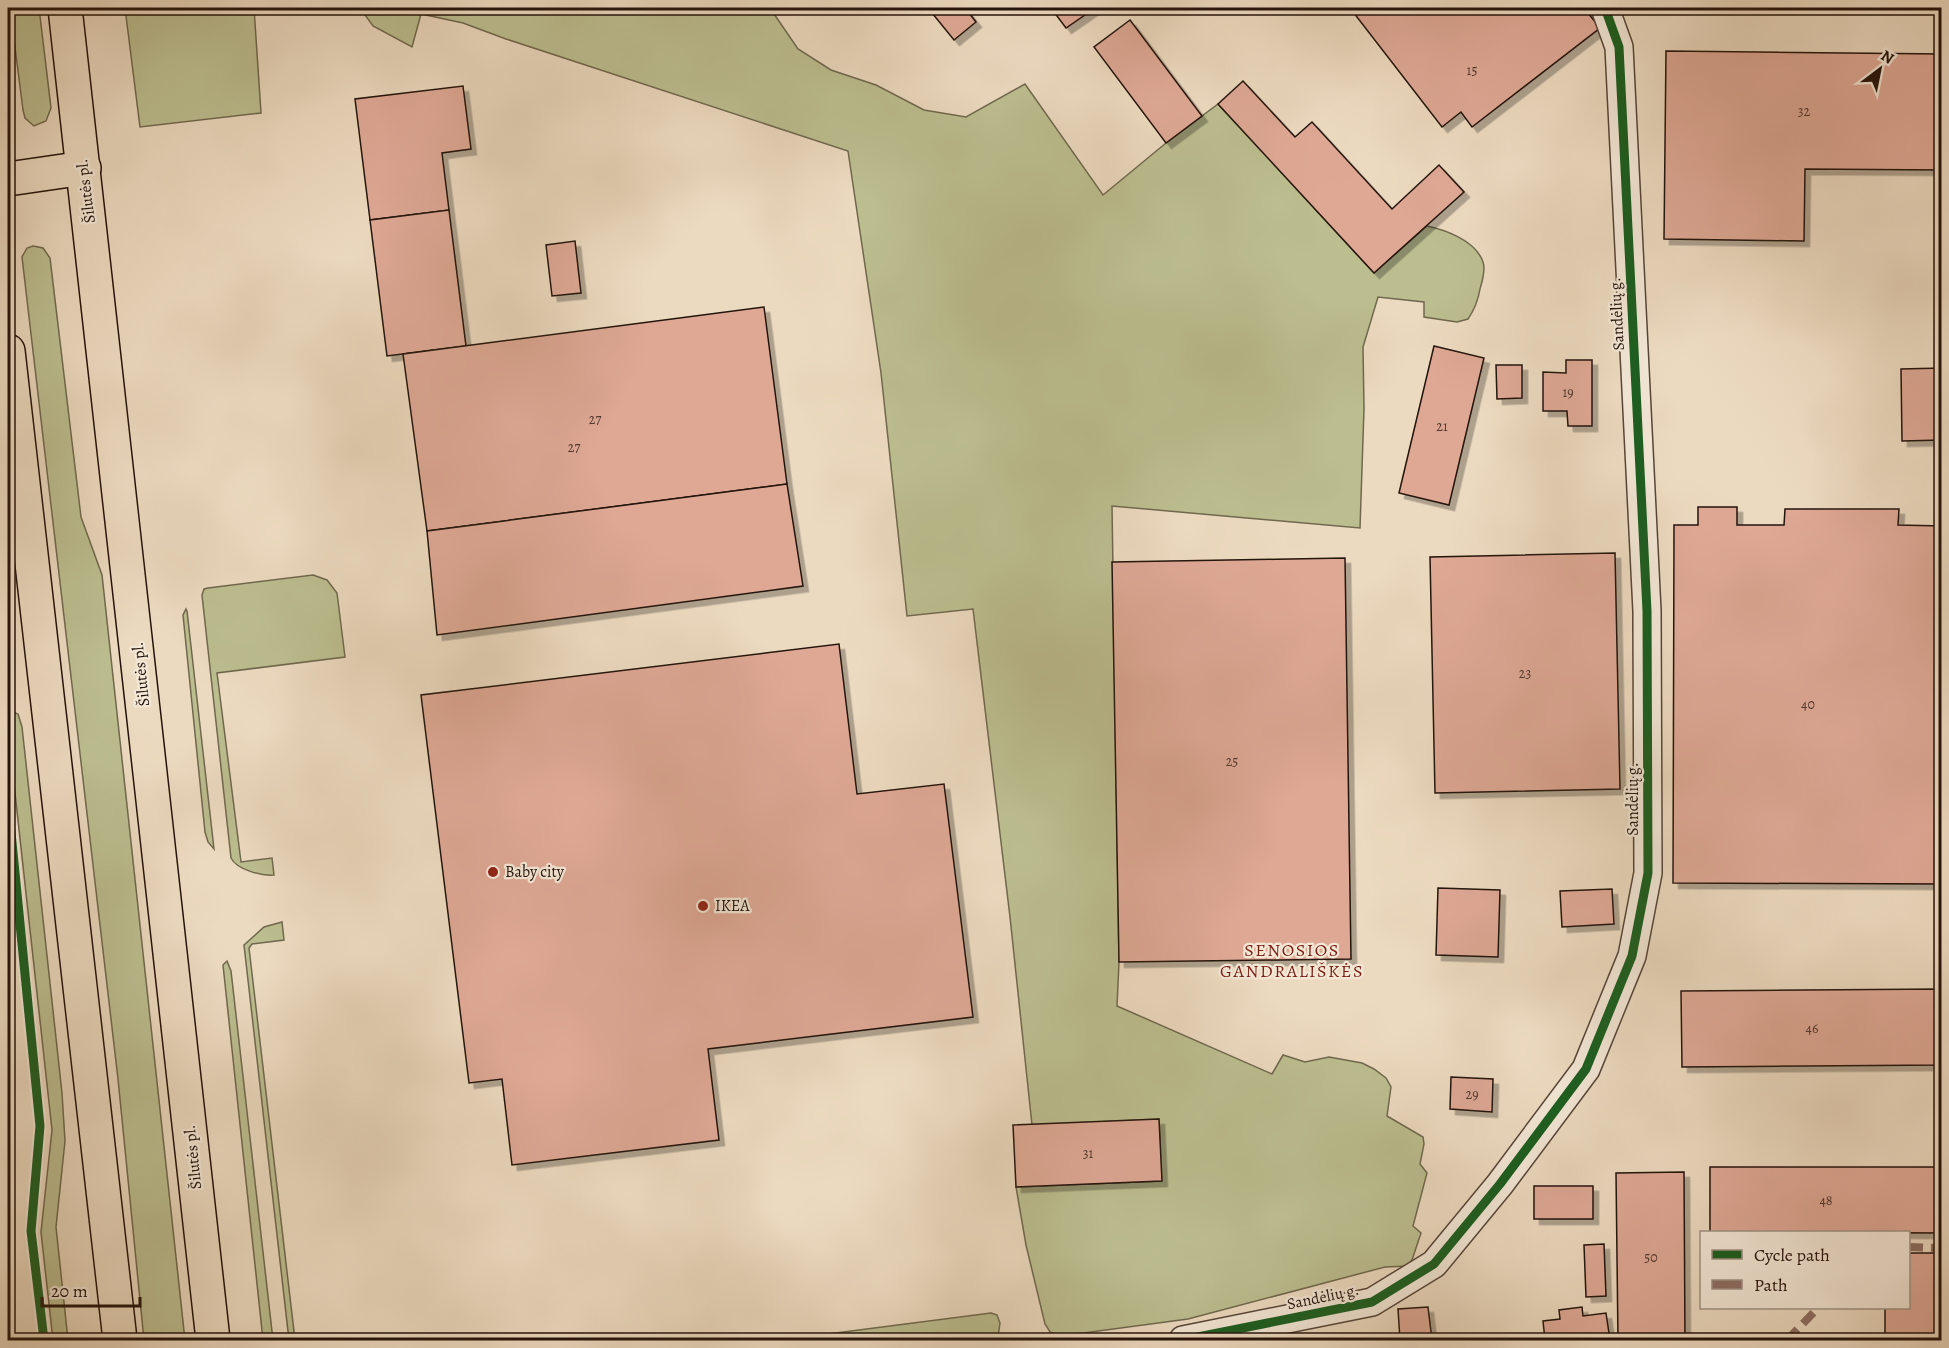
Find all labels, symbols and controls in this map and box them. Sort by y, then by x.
north arrow [1850,39,1910,99]
text: N [1877,45,1898,70]
house number: 15 [1467,61,1477,80]
house number: 32 [1798,102,1811,121]
street label: Šilutės pl. [71,158,101,224]
street label: Sandėlių g. [1604,277,1630,351]
house number: 19 [1562,383,1574,402]
house number: 27 [589,410,601,429]
house number: 21 [1436,417,1448,436]
house number: 27 [568,438,580,457]
street label: Šilutės pl. [127,641,155,707]
house number: 23 [1519,664,1531,683]
house number: 40 [1801,695,1815,714]
house number: 25 [1226,752,1238,771]
street label: Sandėlių g. [1622,762,1644,836]
place label: Baby city [505,861,565,883]
marker: Baby city [486,865,500,879]
place label: IKEA [715,895,750,917]
marker: IKEA [696,899,710,913]
district label: SENOSIOS GANDRALIŠKĖS [1220,938,1364,983]
house number: 46 [1806,1019,1818,1038]
house number: 29 [1465,1085,1479,1104]
street label: Šilutės pl. [179,1124,207,1190]
house number: 31 [1083,1144,1094,1163]
house number: 48 [1819,1191,1833,1210]
legend [1700,1231,1910,1309]
text: Cycle path [1754,1243,1830,1267]
house number: 50 [1644,1248,1658,1267]
scale bar [42,1270,140,1308]
text: Path [1754,1273,1788,1297]
text: 20 m [51,1279,88,1303]
street label: Sandėlių g. [1285,1279,1361,1315]

